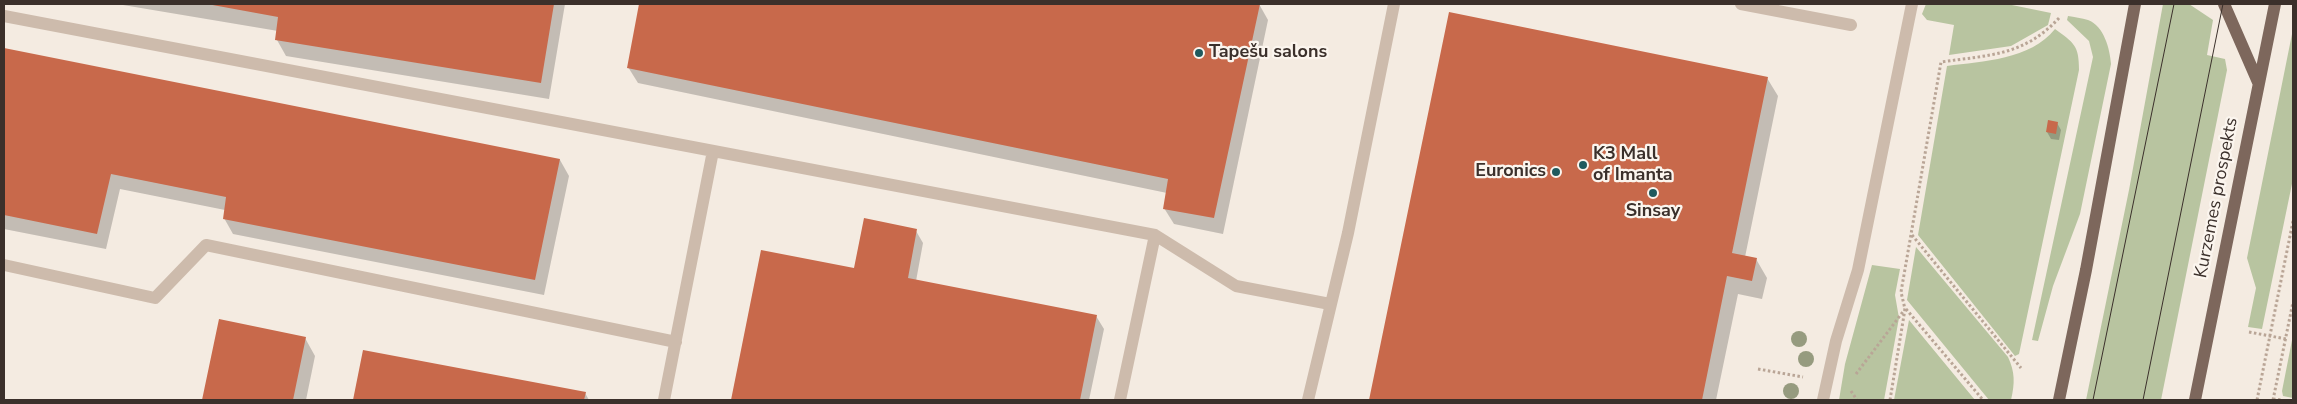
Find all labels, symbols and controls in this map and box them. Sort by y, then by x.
place label: Tapešu salons [1209,42,1327,64]
marker: Tapešu salons [1193,47,1205,59]
street label: Kurzemes prospekts [2191,116,2243,280]
place label: K3 Mall of Imanta [1593,144,1673,186]
marker: K3 Mall of Imanta [1577,159,1589,171]
place label: Euronics [1475,161,1546,183]
marker: Euronics [1550,166,1562,178]
marker: Sinsay [1647,187,1659,199]
place label: Sinsay [1626,201,1680,223]

